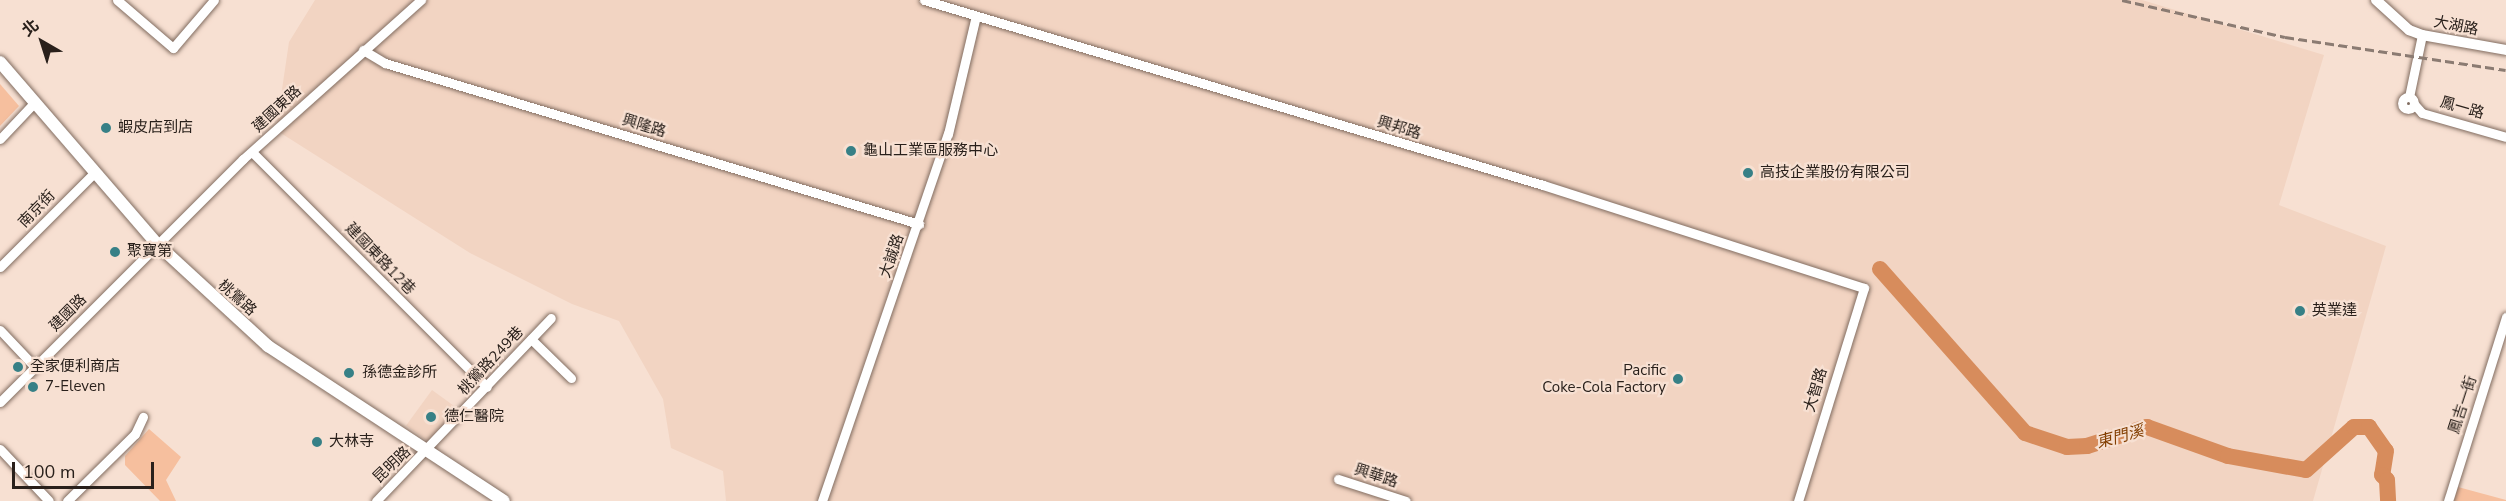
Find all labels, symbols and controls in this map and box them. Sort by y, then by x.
north arrow [12,12,72,72]
street label: 大湖路 [2432,13,2480,39]
text: 北 [18,14,44,42]
street label: 建國東路 [249,82,305,136]
street label: 鳳一路 [2438,93,2486,123]
street label: 興隆路 [620,111,668,141]
street label: 興邦路 [1375,113,1423,143]
place label: 蝦皮店到店 [118,119,193,137]
marker: 蝦皮店到店 [99,121,113,135]
place label: 龜山工業區服務中心 [863,142,998,160]
marker: 龜山工業區服務中心 [844,144,858,158]
place label: 高技企業股份有限公司 [1760,164,1910,182]
marker: 高技企業股份有限公司 [1741,166,1755,180]
street label: 南京街 [15,187,59,231]
street label: 建國東路12巷 [341,219,419,299]
street label: 大誠路 [876,232,908,280]
place label: 聚寶第 [127,243,172,261]
marker: 聚寶第 [108,245,122,259]
street label: 桃鶯路 [214,276,260,320]
street label: 建國路 [46,291,90,335]
place label: 英業達 [2312,302,2357,320]
marker: 英業達 [2293,304,2307,318]
street label: 桃鶯路249巷 [455,323,527,399]
place label: 全家便利商店 [30,358,120,376]
marker: 全家便利商店 [11,360,25,374]
place label: Pacific Coke-Cola Factory [1542,361,1666,396]
marker: 孫德金診所 [340,364,358,382]
place label: 孫德金診所 [362,364,437,382]
street label: 大智路 [1801,366,1831,414]
marker: Pacific Coke-Cola Factory [1671,372,1685,386]
street label: 鳳吉一街 [2445,374,2481,436]
place label: 7-Eleven [45,378,105,396]
marker: 7-Eleven [26,380,40,394]
marker: 德仁醫院 [422,408,440,426]
place label: 德仁醫院 [444,408,504,426]
water label: 東門溪 [2094,422,2146,452]
place label: 大林寺 [329,433,374,451]
marker: 大林寺 [310,435,324,449]
street label: 昆明路 [370,443,414,487]
scale bar [15,450,158,488]
text: 100 m [23,460,75,484]
street label: 興華路 [1352,460,1400,492]

